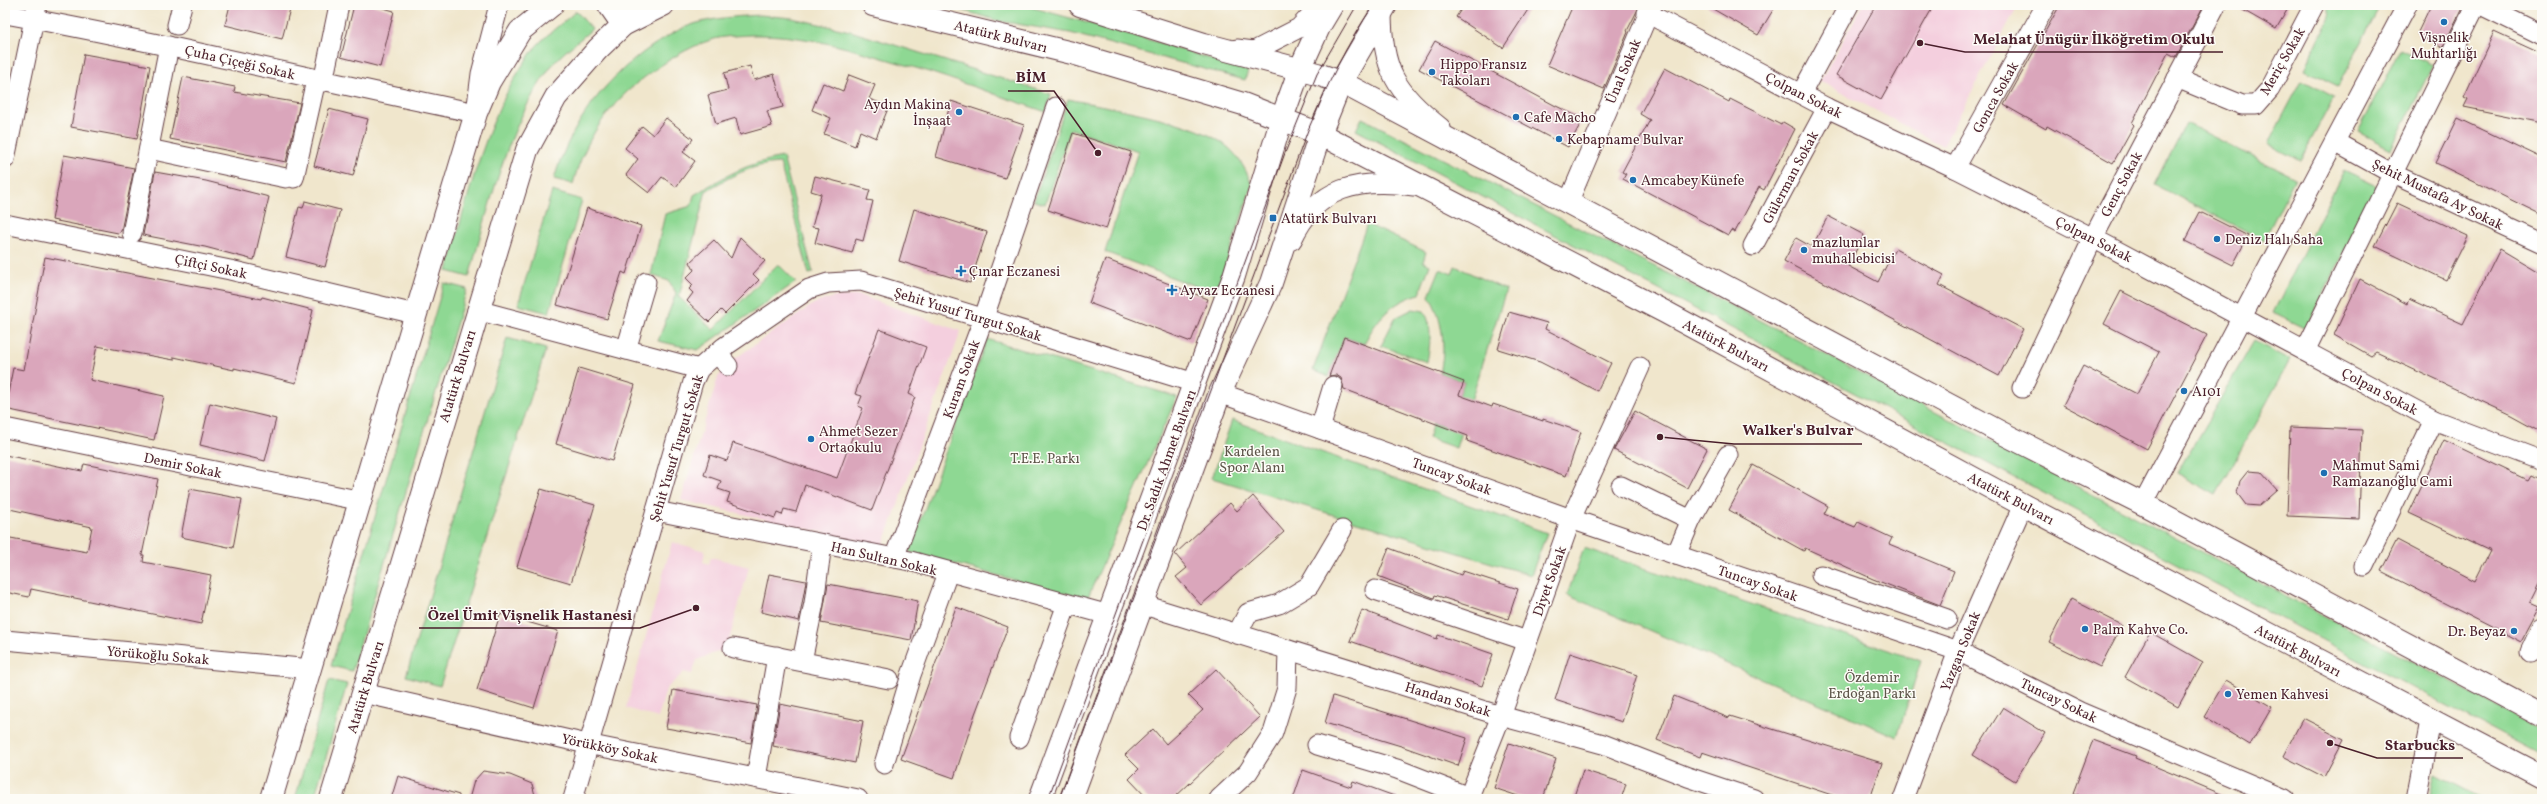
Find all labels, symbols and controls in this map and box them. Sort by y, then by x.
street label: Atatürk Bulvarı [952,17,1049,58]
marker: Vişnelik Muhtarlığı [2439,17,2449,27]
street label: Meriç Sokak [2256,24,2311,99]
callout: Melahat Ünügür İlköğretim Okulu [1965,25,2223,52]
place label: Vişnelik Muhtarlığı [2411,29,2477,64]
text: Melahat Ünügür İlköğretim Okulu [1973,30,2215,51]
street label: Ünal Sokak [1602,36,1647,107]
street label: Çuha Çiçeği Sokak [183,42,297,85]
place label: Hippo Fransız Takoları [1440,56,1527,91]
street label: Gonca Sokak [1969,58,2024,137]
callout: BİM [1008,64,1054,91]
marker: Hippo Fransız Takoları [1427,67,1437,77]
text: BİM [1016,68,1047,89]
street label: Çolpan Sokak [1762,69,1845,124]
place label: Aydın Makina İnşaat [864,96,951,131]
marker: Aydın Makina İnşaat [954,107,964,117]
place label: Cafe Macho [1524,109,1596,128]
marker: Cafe Macho [1511,112,1521,122]
street label: Gülerman Sokak [1759,128,1824,227]
place label: Kebapname Bulvar [1567,131,1684,150]
marker: Kebapname Bulvar [1554,134,1564,144]
street label: Genç Sokak [2097,148,2148,221]
street label: Şehit Mustafa Ay Sokak [2368,155,2507,236]
place label: Amcabey Künefe [1641,172,1745,191]
marker: Amcabey Künefe [1628,175,1638,185]
place label: Atatürk Bulvarı [1281,210,1377,229]
marker: Atatürk Bulvarı [1268,213,1278,223]
street label: Çolpan Sokak [2052,213,2135,268]
place label: Deniz Halı Saha [2225,231,2323,250]
place label: mazlumlar muhallebicisi [1812,234,1895,269]
marker: Deniz Halı Saha [2212,234,2222,244]
marker: mazlumlar muhallebicisi [1799,245,1809,255]
street label: Çiftçi Sokak [173,251,249,284]
place label: Çınar Eczanesi [969,263,1060,282]
marker: Çınar Eczanesi [956,266,966,276]
place label: Ayvaz Eczanesi [1180,282,1275,301]
street label: Şehit Yusuf Turgut Sokak [891,284,1044,347]
marker: Ayvaz Eczanesi [1167,285,1177,295]
street label: Atatürk Bulvarı [1679,315,1772,377]
street label: Atatürk Bulvarı [435,328,482,425]
street label: Kuram Sokak [939,337,986,422]
street label: Çolpan Sokak [2338,364,2421,421]
street label: Şehit Yusuf Turgut Sokak [646,372,709,525]
place label: A101 [2192,383,2221,402]
marker: A101 [2179,386,2189,396]
street label: Dr. Sadık Ahmet Bulvarı [1133,387,1202,534]
callout: Walker's Bulvar [1734,417,1862,444]
text: Walker's Bulvar [1742,421,1854,442]
place label: Ahmet Sezer Ortaokulu [819,423,898,458]
marker: Ahmet Sezer Ortaokulu [806,434,816,444]
park label: Kardelen Spor Alanı [1219,443,1285,478]
street label: Demir Sokak [142,449,224,484]
park label: T.E.E. Parkı [1010,450,1080,469]
street label: Tuncay Sokak [1409,454,1494,501]
place label: Mahmut Sami Ramazanoğlu Cami [2332,457,2452,492]
street label: Atatürk Bulvarı [1964,468,2057,530]
marker: Mahmut Sami Ramazanoğlu Cami [2319,468,2329,478]
street label: Han Sultan Sokak [829,538,939,581]
street label: Diyet Sokak [1529,543,1572,619]
street label: Tuncay Sokak [1715,562,1801,607]
callout: Özel Ümit Vişnelik Hastanesi [419,601,640,628]
text: Özel Ümit Vişnelik Hastanesi [428,606,632,627]
street label: Yazgan Sokak [1937,609,1986,694]
street label: Atatürk Bulvarı [2251,620,2344,682]
place label: Palm Kahve Co. [2093,621,2188,640]
place label: Dr. Beyaz [2448,623,2506,642]
marker: Palm Kahve Co. [2080,624,2090,634]
marker: Dr. Beyaz [2509,626,2519,636]
street label: Atatürk Bulvarı [343,639,390,736]
street label: Yörükoğlu Sokak [106,643,210,670]
park label: Özdemir Erdoğan Parkı [1828,669,1916,704]
street label: Tuncay Sokak [2017,674,2100,728]
street label: Handan Sokak [1402,678,1493,723]
place label: Yemen Kahvesi [2236,686,2329,705]
marker: Yemen Kahvesi [2223,689,2233,699]
street label: Yörükköy Sokak [560,730,660,769]
callout: Starbucks [2377,731,2463,758]
text: Starbucks [2385,736,2455,757]

